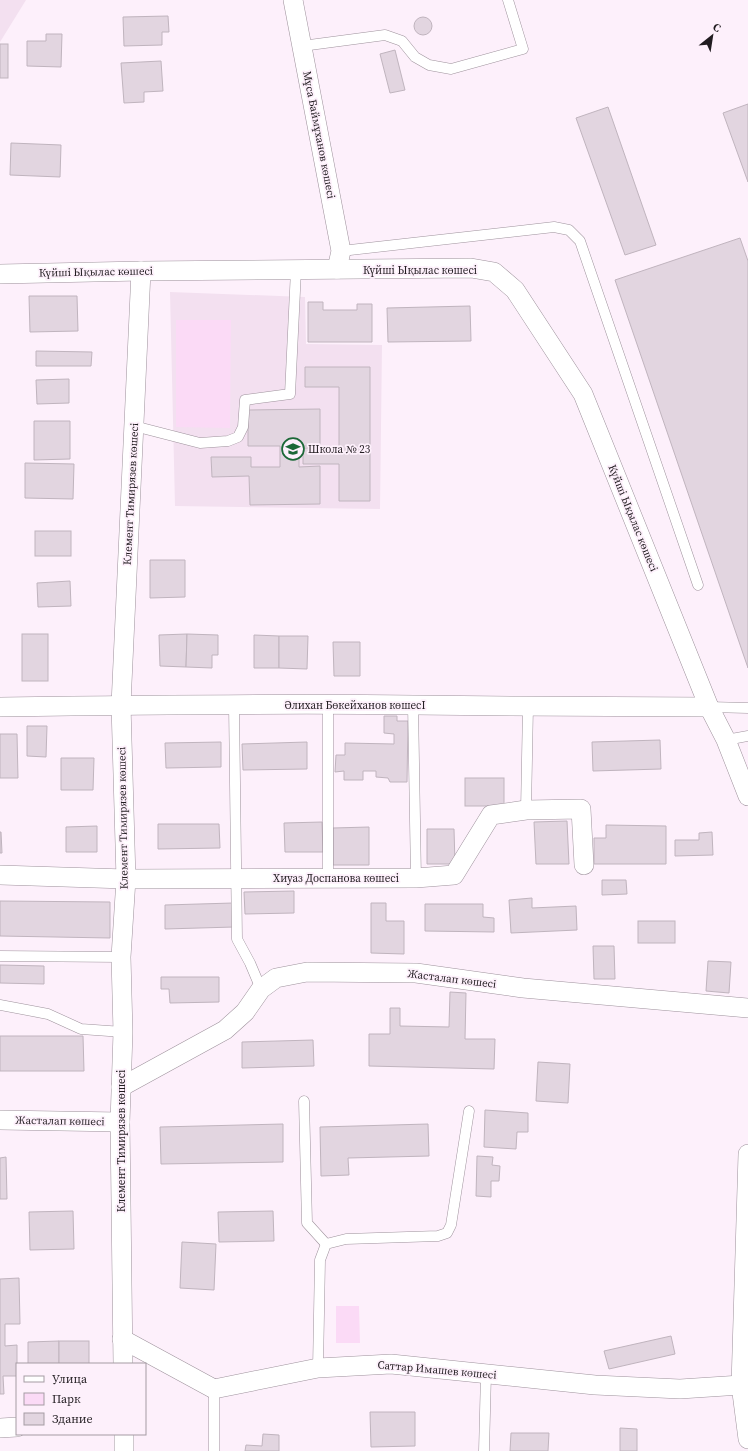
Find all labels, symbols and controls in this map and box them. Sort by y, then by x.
north arrow [692,16,732,56]
text: С [710,20,724,36]
street label: Мұса Баймұханов көшесі [299,70,339,200]
street label: Күйші Ықылас көшесі [363,263,477,278]
street label: Күйші Ықылас көшесі [39,264,153,280]
street label: Клемент Тимирязев көшесі [120,422,142,566]
school or university icon: Школа № 23 [280,436,306,462]
place label: Школа № 23 [308,442,371,457]
street label: Күйші Ықылас көшесі [605,462,661,574]
street label: Әлихан Бөкейханов көшесI [284,698,426,713]
street label: Клемент Тимирязев көшесі [114,747,132,889]
street label: Хиуаз Доспанова көшесі [273,871,399,886]
street label: Жасталап көшесі [407,966,497,992]
street label: Клемент Тимирязев көшесі [114,1070,129,1212]
street label: Жасталап көшесі [15,1113,105,1129]
street label: Саттар Имашев көшесі [377,1357,497,1383]
legend [16,1363,146,1435]
text: Улица [52,1371,88,1387]
text: Парк [52,1391,81,1407]
text: Здание [52,1411,93,1427]

